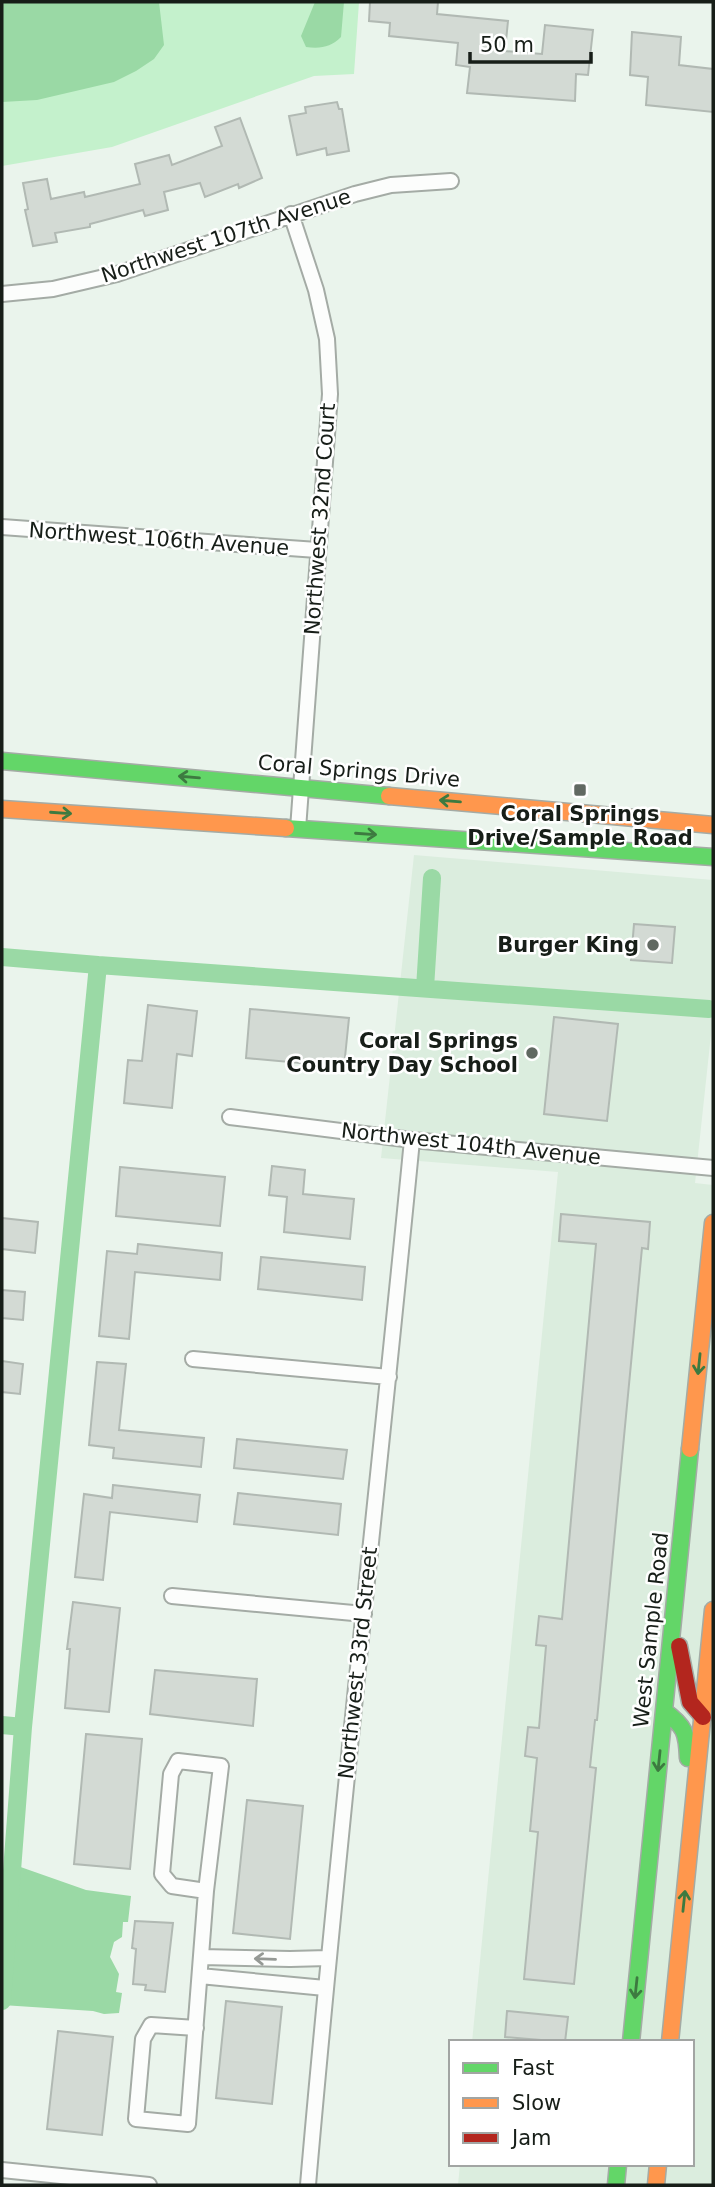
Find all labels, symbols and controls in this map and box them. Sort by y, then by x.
scale bar [470,21,591,65]
text: 50 m [480,33,534,57]
street label: Northwest 107th Avenue [98,184,354,288]
street label: Northwest 32nd Court [300,402,340,636]
street label: Northwest 106th Avenue [28,518,290,560]
street label: Coral Springs Drive [257,750,461,792]
one-way arrow [178,770,200,783]
marker: Coral Springs Drive/Sample Road [572,782,588,798]
one-way arrow [439,794,462,807]
place label: Coral Springs Drive/Sample Road [467,802,693,850]
one-way arrow [49,807,72,820]
one-way arrow [355,828,377,841]
place label: Burger King [497,933,639,957]
marker: Burger King [645,937,661,953]
place label: Coral Springs Country Day School [286,1029,518,1077]
marker: Coral Springs Country Day School [524,1045,540,1061]
street label: Northwest 104th Avenue [340,1118,602,1170]
one-way arrow [692,1353,705,1375]
street label: West Sample Road [629,1531,673,1729]
street label: Northwest 33rd Street [334,1546,382,1780]
one-way arrow [653,1750,666,1772]
one-way arrow [678,1890,691,1913]
one-way arrow [253,1952,276,1965]
one-way arrow [630,1976,643,1999]
legend [449,2040,694,2166]
text: Fast [512,2056,554,2080]
text: Slow [512,2091,561,2115]
text: Jam [510,2126,552,2150]

